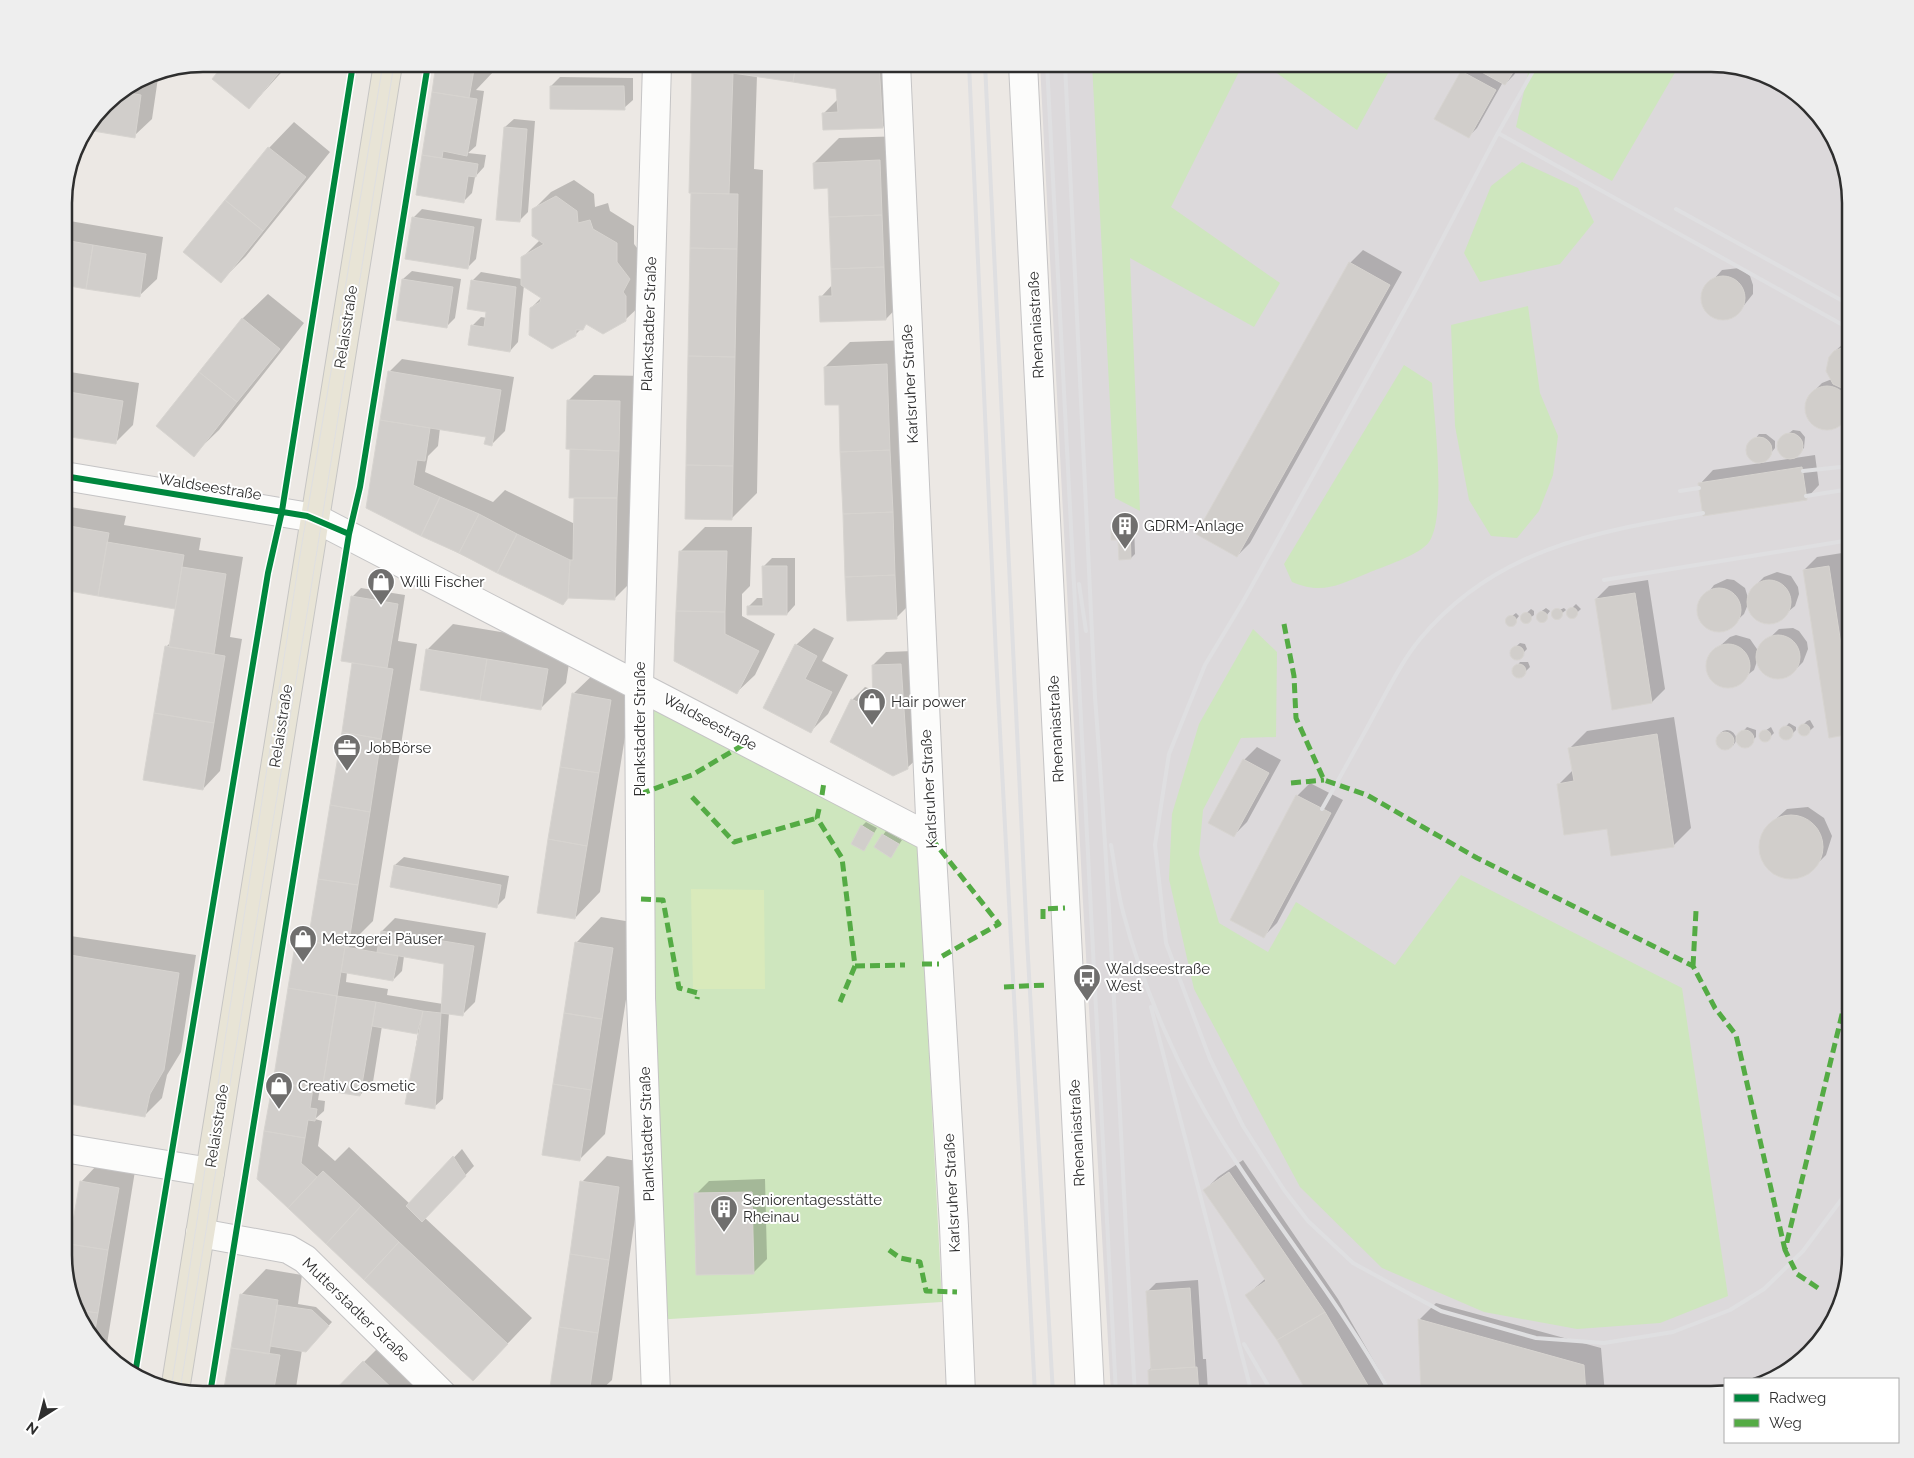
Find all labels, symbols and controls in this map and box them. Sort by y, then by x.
street label: Plankstadter Straße [638,256,660,392]
street label: Rhenaniastraße [1024,271,1048,379]
street label: Relaisstraße [331,284,361,370]
street label: Karlsruher Straße [898,324,922,444]
street label: Waldseestraße [157,470,263,504]
building icon: GDRM-Anlage [1110,511,1140,550]
place label: GDRM-Anlage [1144,517,1244,535]
shop icon: Willi Fischer [366,567,396,606]
place label: Willi Fischer [400,573,485,591]
street label: Plankstadter Straße [631,661,649,796]
street label: Rhenaniastraße [1044,675,1068,783]
street label: Relaisstraße [266,683,296,769]
shop icon: Hair power [857,687,887,726]
street label: Waldseestraße [660,690,760,754]
place label: Hair power [891,693,967,711]
street label: Karlsruher Straße [917,729,941,849]
office icon: JobBörse [332,733,362,772]
place label: JobBörse [366,739,432,757]
shop icon: Metzgerei Päuser [288,924,318,963]
place label: Metzgerei Päuser [322,930,443,948]
place label: Waldseestraße West [1106,960,1210,995]
bus stop icon: Waldseestraße West [1072,963,1102,1002]
street label: Plankstadter Straße [636,1066,658,1202]
shop icon: Creativ Cosmetic [264,1071,294,1110]
place label: Creativ Cosmetic [298,1077,415,1095]
street label: Rhenaniastraße [1065,1079,1089,1187]
street label: Relaisstraße [202,1083,232,1169]
street label: Karlsruher Straße [940,1133,964,1253]
place label: Seniorentagesstätte Rheinau [743,1191,882,1226]
building icon: Seniorentagesstätte Rheinau [709,1194,739,1233]
street label: Mutterstadter Straße [298,1254,414,1366]
legend [1724,1378,1899,1443]
text: Radweg [1769,1389,1826,1407]
north arrow [15,1393,65,1443]
text: Weg [1769,1414,1802,1432]
text: N [23,1419,41,1438]

